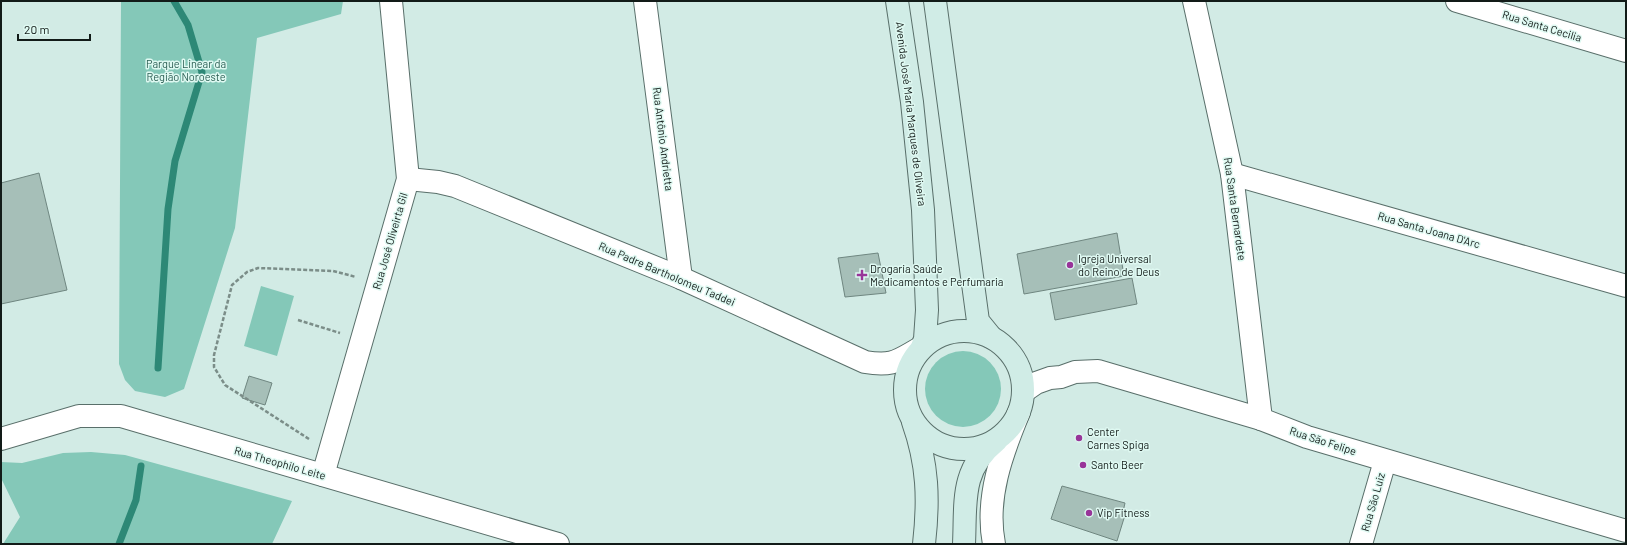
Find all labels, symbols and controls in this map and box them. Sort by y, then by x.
street label: Rua Santa Cecilia [1501,7,1583,44]
scale bar [18,16,90,42]
street label: Avenida José Maria Marques de Oliveira [894,21,929,207]
text: 20 m [24,22,50,36]
park label: Parque Linear da Região Noroeste [146,57,226,83]
street label: Rua Antônio Andrietta [651,86,676,192]
street label: Rua Santa Bernardete [1222,157,1249,261]
street label: Rua José Oliveirta Gil [369,191,410,291]
street label: Rua Santa Joana D'Arc [1376,209,1482,250]
street label: Rua Padre Bartholomeu Taddei [597,239,738,308]
place label: Igreja Universal do Reino de Deus [1078,252,1160,278]
marker: Igreja Universal do Reino de Deus [1065,260,1075,270]
place label: Drogaria Saúde Medicamentos e Perfumaria [870,262,1003,288]
marker: Drogaria Saúde Medicamentos e Perfumaria [857,270,867,280]
street label: Rua São Felipe [1288,424,1358,457]
place label: Center Carnes Spiga [1087,425,1149,451]
marker: Center Carnes Spiga [1074,433,1084,443]
street label: Rua Theophilo Leite [233,443,328,482]
place label: Santo Beer [1091,458,1144,471]
marker: Santo Beer [1078,460,1088,470]
street label: Rua São Luiz [1358,471,1387,533]
place label: Vip Fitness [1097,506,1150,519]
marker: Vip Fitness [1084,508,1094,518]

